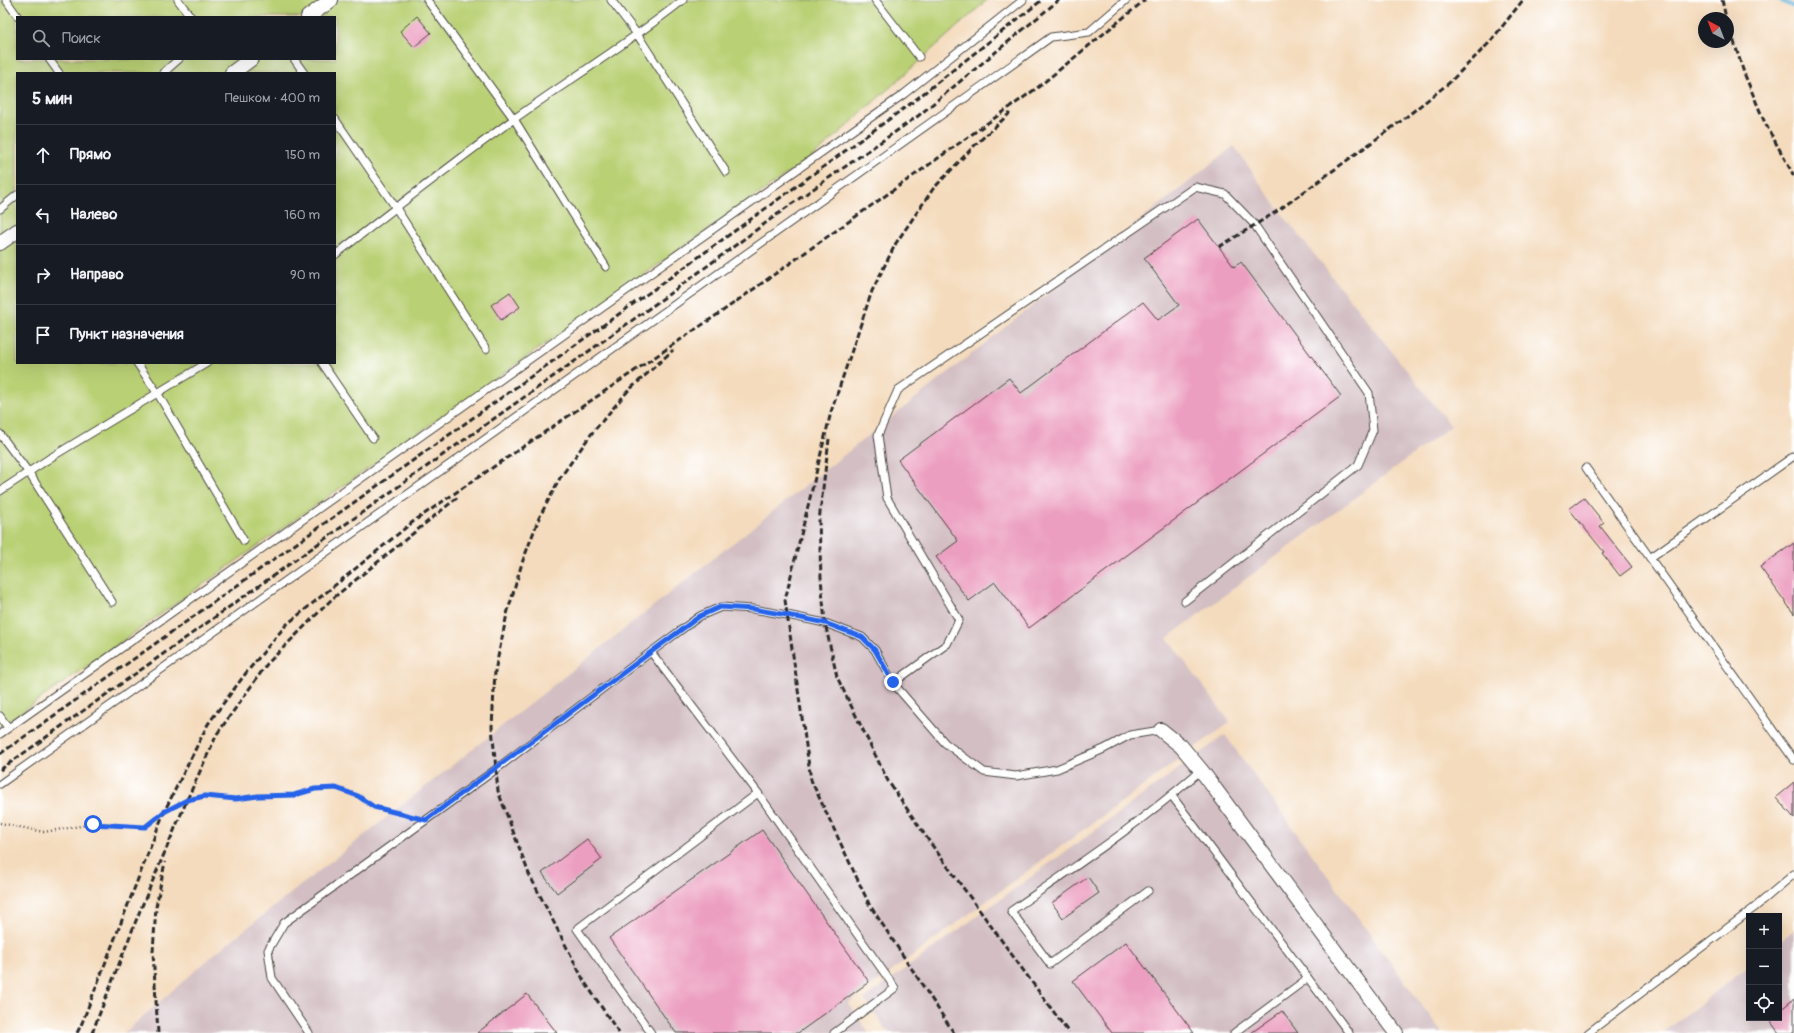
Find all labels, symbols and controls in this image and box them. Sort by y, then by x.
north arrow [1698,12,1734,48]
search box [16,16,336,60]
icon: search [30,27,52,49]
text: Поиск [62,29,101,48]
text: 5 мин [32,88,72,109]
text: Пешком · 400 m [225,90,320,106]
icon: ahead [32,144,54,166]
text: Прямо [70,145,111,164]
text: 150 m [285,147,320,163]
icon: left [32,204,54,226]
text: Налево [70,205,117,224]
text: 160 m [284,207,320,223]
icon: right [32,264,54,286]
text: Направо [70,265,124,284]
text: 90 m [290,267,320,283]
icon: arrive [32,324,54,346]
text: Пункт назначения [70,325,184,344]
route end [884,673,902,691]
route start [84,815,102,833]
map controls [1746,913,1782,1021]
button: + [1746,913,1782,949]
button: − [1746,949,1782,985]
button: locate [1746,985,1782,1021]

